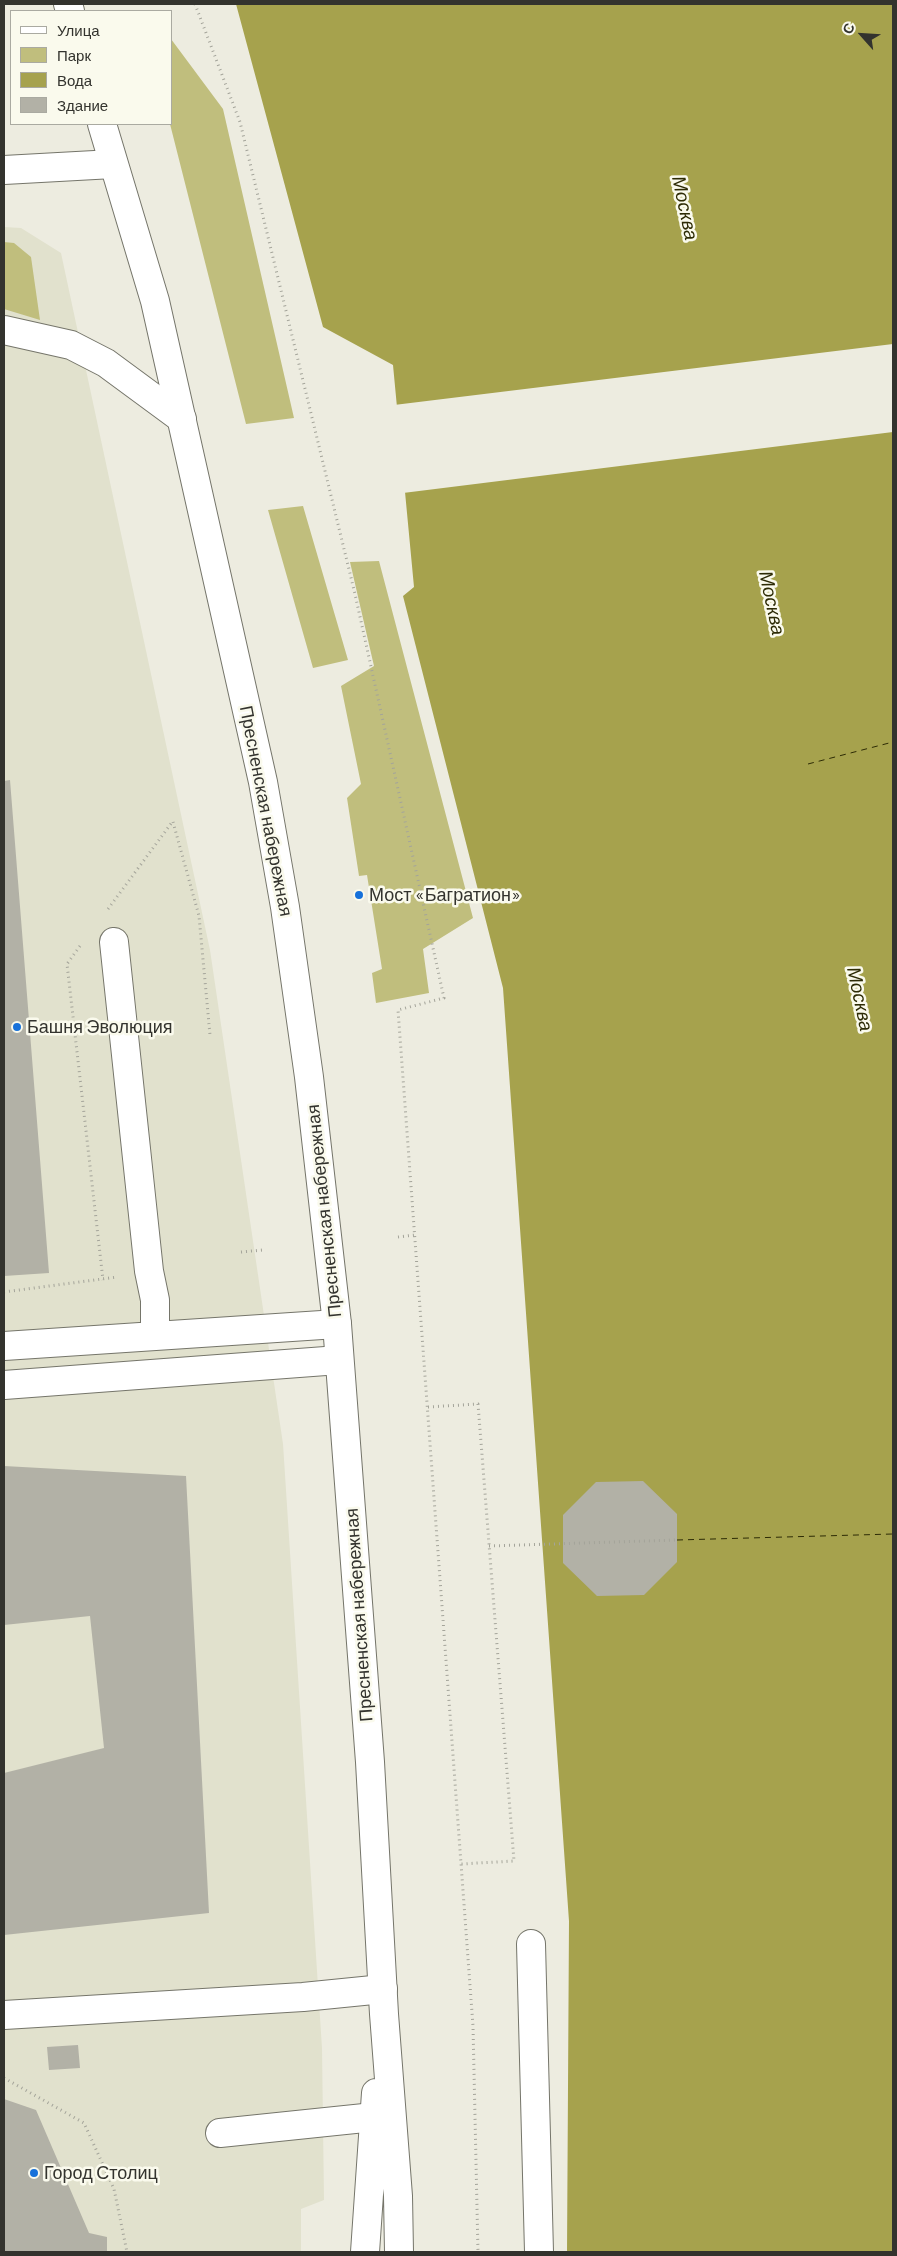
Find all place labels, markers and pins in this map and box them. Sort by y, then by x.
place label: Мост «Багратион» [369,884,521,906]
marker: Мост «Багратион» [353,889,365,901]
place label: Башня Эволюция [27,1016,173,1038]
marker: Башня Эволюция [11,1021,23,1033]
place label: Город Столиц [44,2162,158,2184]
marker: Город Столиц [28,2167,40,2179]

